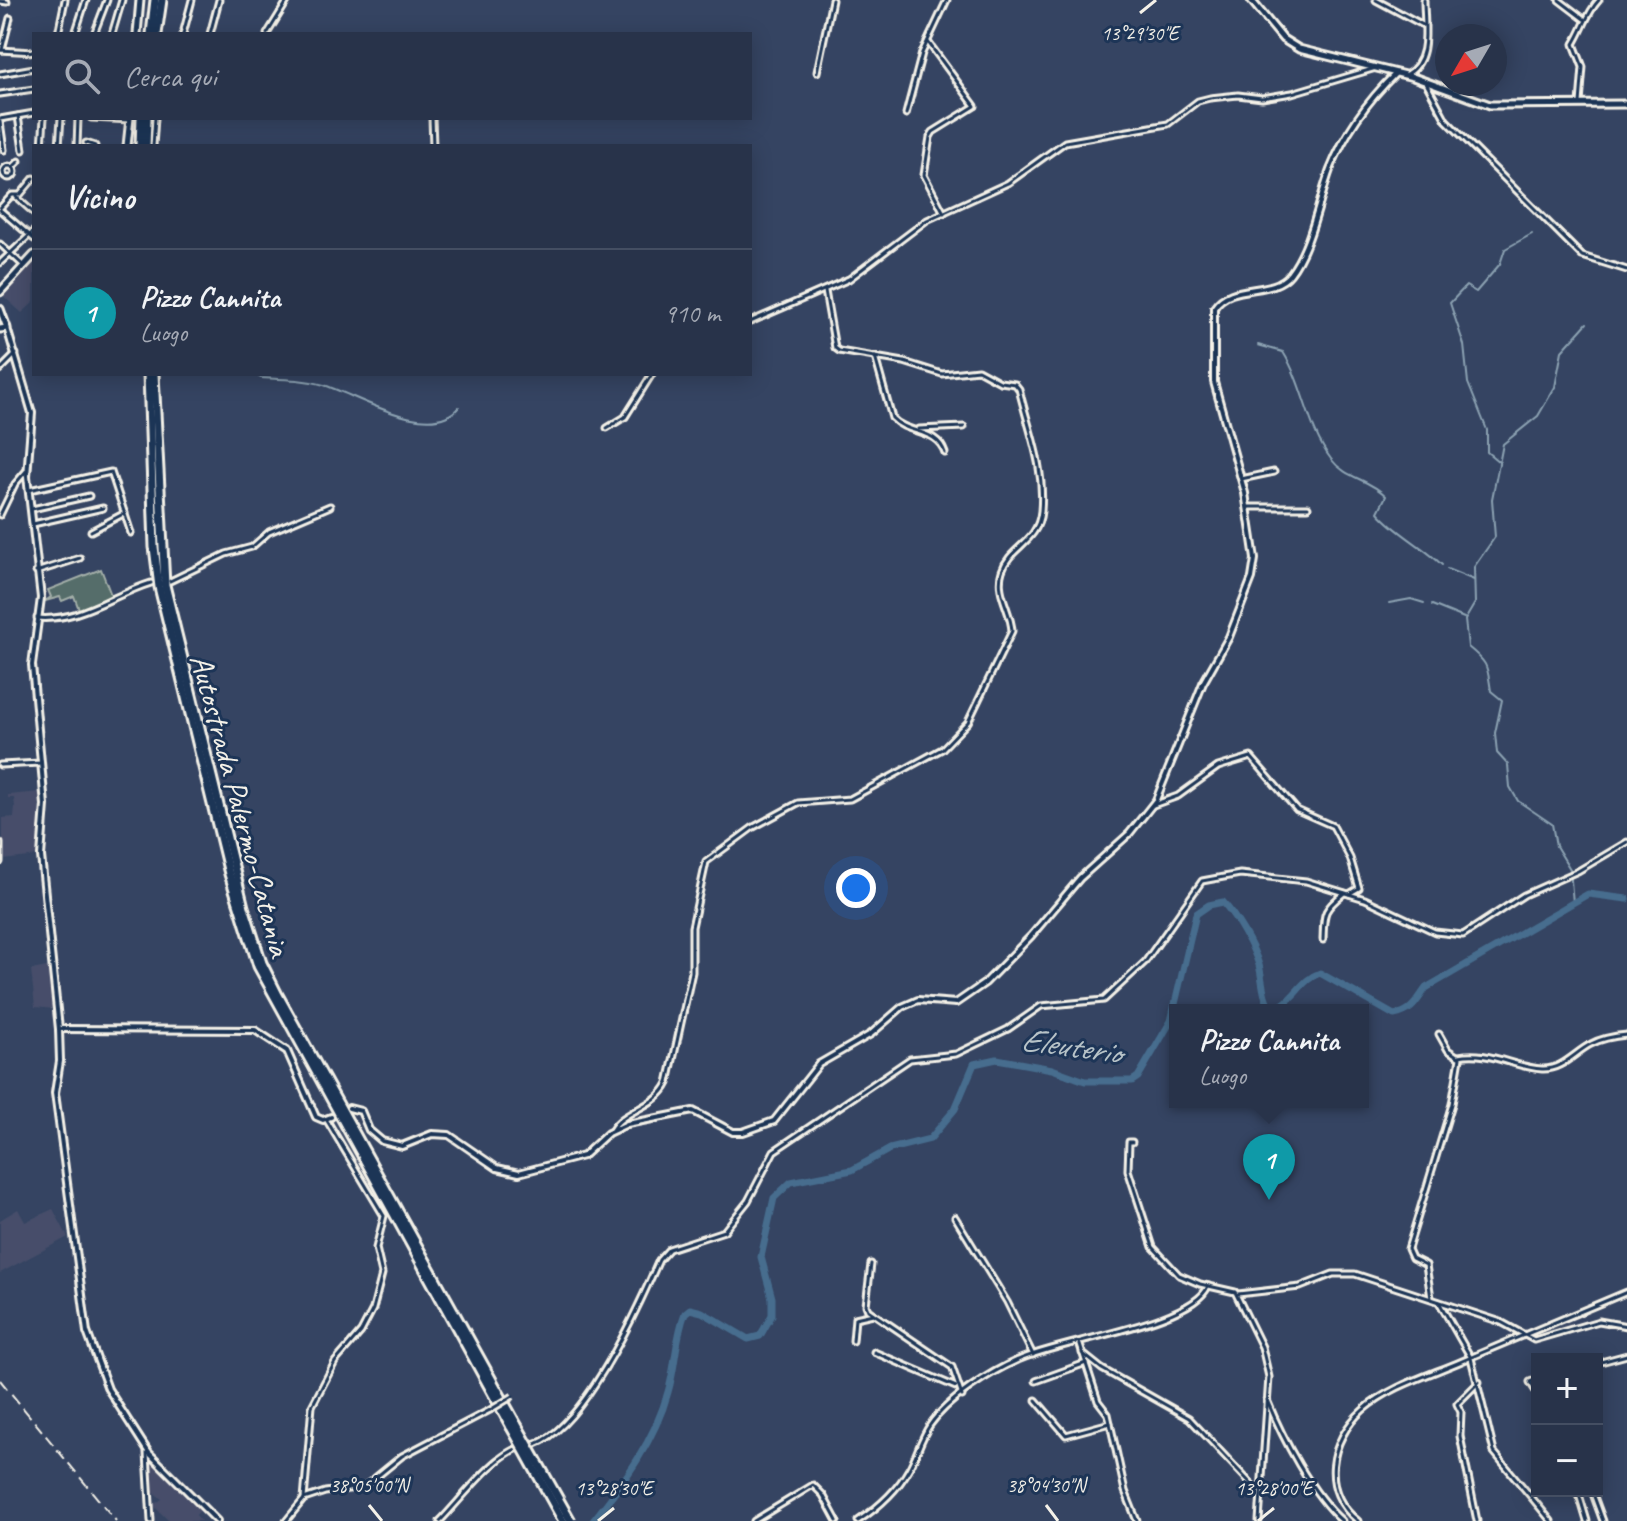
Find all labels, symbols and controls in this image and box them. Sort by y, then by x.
text: 13°29'30"E [1101,21,1181,46]
north arrow [1435,24,1507,96]
search box [32,32,752,120]
icon: search [60,54,104,98]
text: Cerca qui [124,57,217,95]
text: Vicino [64,175,134,218]
text: Pizzo Cannita [140,278,280,316]
text: 1 [84,297,96,330]
text: 910 m [664,297,720,330]
text: Luogo [140,316,187,349]
street label: Autostrada Palermo-Catania [180,649,301,963]
your location [836,868,876,908]
popup [1169,1004,1369,1108]
water label: Eleuterio [1018,1017,1129,1075]
text: Pizzo Cannita [1199,1021,1339,1059]
text: Luogo [1199,1059,1246,1092]
pin: 1 [1243,1134,1295,1200]
map controls [1531,1353,1603,1497]
button: + [1531,1353,1603,1425]
button: − [1531,1425,1603,1497]
text: 38°05'00"N [330,1473,411,1498]
text: 38°04'30"N [1007,1473,1088,1498]
text: 13°28'30"E [575,1476,655,1501]
text: 13°28'00"E [1235,1476,1315,1501]

